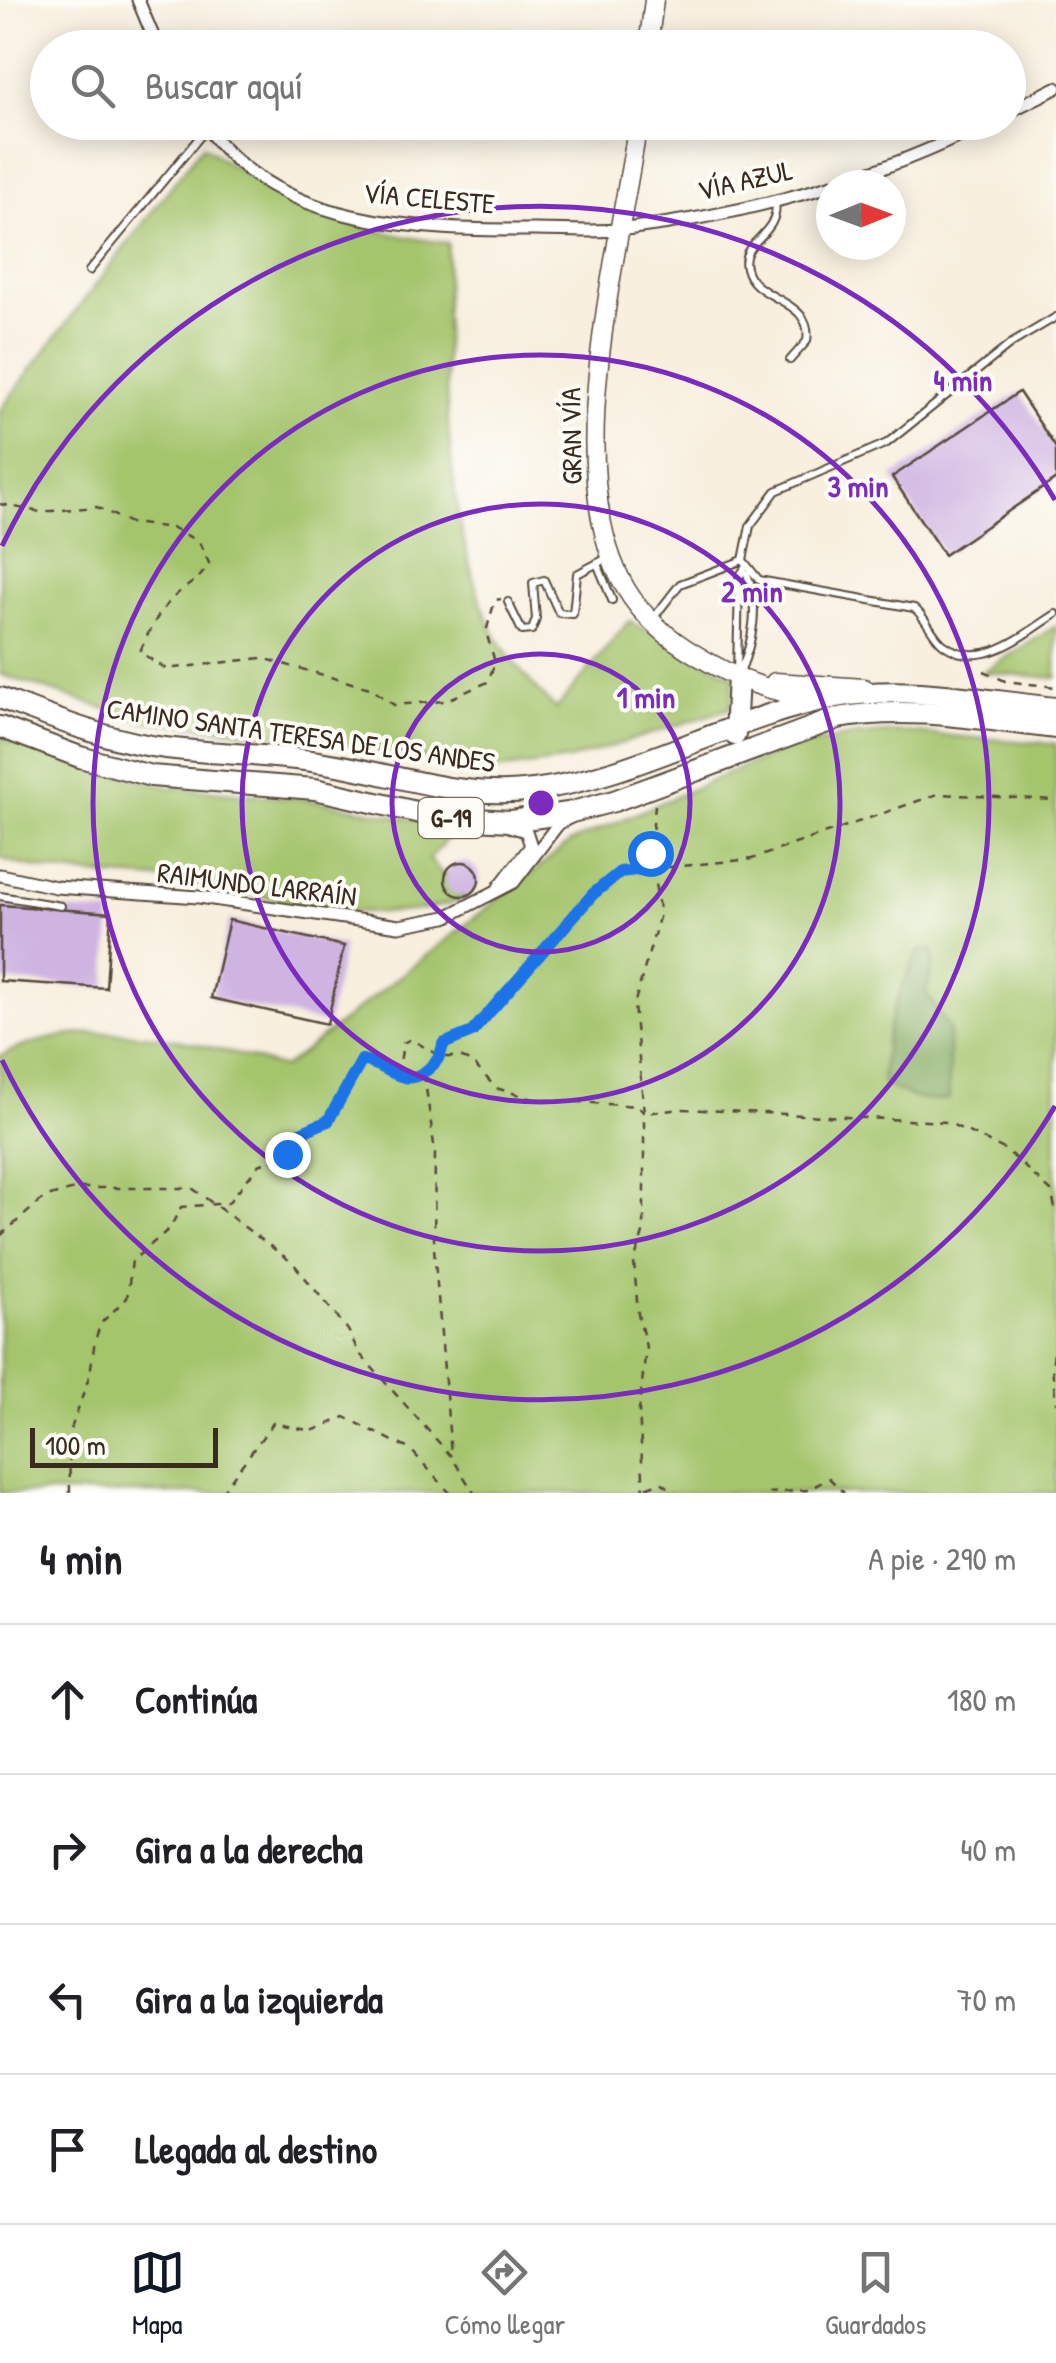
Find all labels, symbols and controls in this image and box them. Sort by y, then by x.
search box [30,30,1026,140]
icon: search [65,58,120,113]
text: Buscar aquí [145,59,303,111]
street label: VÍA AZUL [694,151,796,209]
north arrow [816,170,906,260]
street label: VÍA CELESTE [362,173,496,223]
text: 4 min [934,360,992,400]
street label: GRAN VÍA [551,387,591,485]
text: 3 min [827,466,889,506]
text: 2 min [721,571,783,611]
text: 1 min [617,677,675,717]
street label: CAMINO SANTA TERESA DE LOS ANDES [104,689,498,781]
centre of rings [523,785,559,821]
road number: G-19 [418,798,484,838]
route start [628,831,674,877]
street label: RAIMUNDO LARRAÍN [155,853,359,915]
route end [265,1132,311,1178]
scale bar [30,1423,218,1468]
text: 100 m [45,1426,106,1464]
text: 4 min [40,1530,122,1587]
text: A pie · 290 m [868,1537,1016,1580]
icon: ahead [40,1672,95,1727]
text: Continúa [135,1673,257,1725]
text: 180 m [947,1678,1016,1721]
icon: right [40,1822,95,1877]
text: Gira a la derecha [135,1823,363,1875]
text: 40 m [961,1828,1016,1871]
icon: left [40,1972,95,2027]
text: Gira a la izquierda [135,1973,383,2025]
text: 70 m [957,1978,1016,2021]
icon: arrive [40,2122,95,2177]
text: Llegada al destino [135,2123,377,2175]
tab: Mapa [130,2245,185,2343]
tab: Cómo llegar [444,2245,565,2343]
tab: Guardados [825,2245,926,2343]

